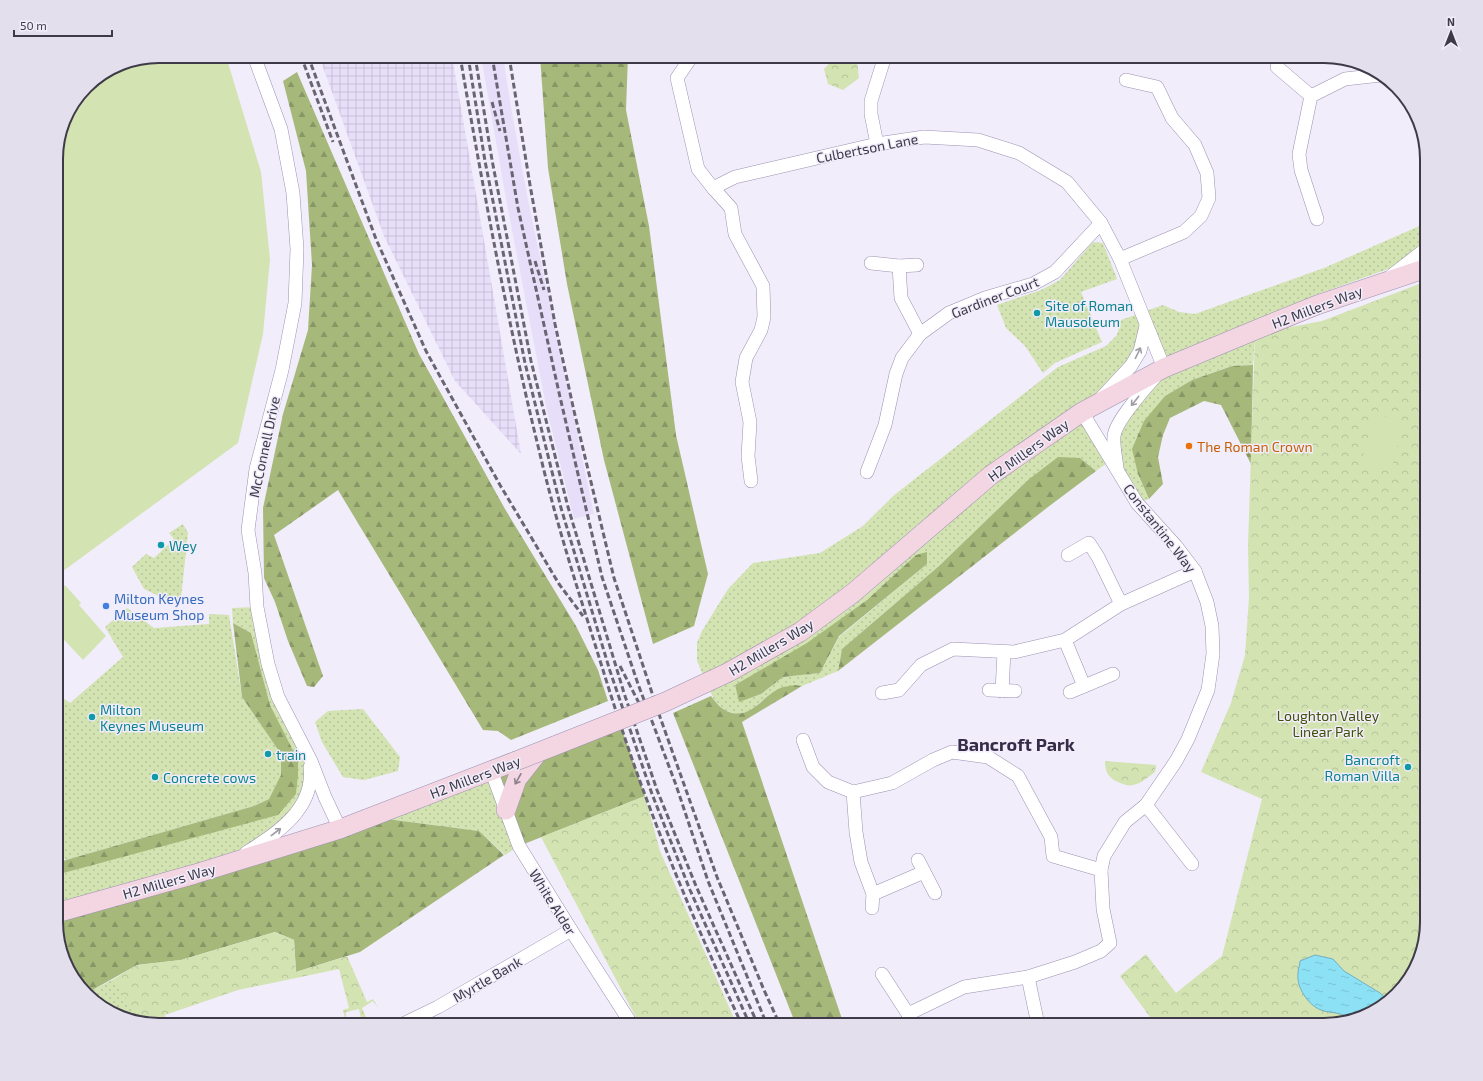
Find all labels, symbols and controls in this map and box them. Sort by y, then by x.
scale bar [14,12,112,38]
north arrow [1431,12,1471,52]
text: N [1447,15,1455,28]
text: 50 m [20,18,47,32]
street label: Culbertson Lane [815,130,919,166]
street label: Gardiner Court [949,273,1041,321]
street label: H2 Millers Way [1269,282,1365,332]
place label: Site of Roman Mausoleum [1045,297,1133,330]
marker: Site of Roman Mausoleum [1032,308,1042,318]
one-way arrow [1135,347,1142,359]
street label: McConnell Drive [245,395,283,499]
one-way arrow [1131,395,1139,406]
street label: H2 Millers Way [984,415,1072,485]
place label: The Roman Crown [1197,438,1313,455]
marker: The Roman Crown [1184,441,1194,451]
street label: Constantine Way [1120,480,1200,576]
place label: Wey [169,537,197,554]
marker: Wey [156,540,166,550]
place label: Milton Keynes Museum Shop [114,590,204,623]
marker: Milton Keynes Museum Shop [101,601,111,611]
street label: H2 Millers Way [726,615,817,679]
place label: Milton Keynes Museum [100,701,204,734]
park label: Loughton Valley Linear Park [1277,707,1380,740]
marker: Milton Keynes Museum [87,712,97,722]
district label: Bancroft Park [957,733,1075,755]
place label: train [276,746,306,763]
marker: train [263,749,273,759]
place label: Bancroft Roman Villa [1325,751,1400,784]
street label: H2 Millers Way [427,752,523,802]
marker: Bancroft Roman Villa [1403,762,1413,772]
place label: Concrete cows [163,769,256,786]
marker: Concrete cows [150,772,160,782]
one-way arrow [513,772,521,784]
one-way arrow [271,828,282,836]
street label: H2 Millers Way [121,859,218,902]
street label: White Alder [526,866,580,938]
street label: Myrtle Bank [449,952,525,1006]

